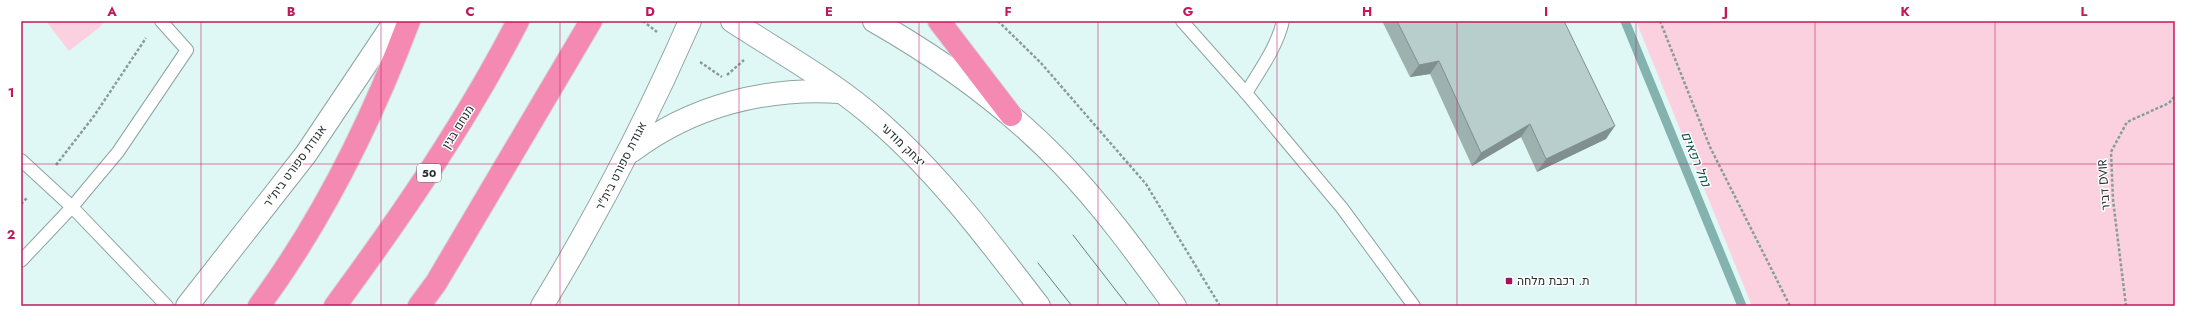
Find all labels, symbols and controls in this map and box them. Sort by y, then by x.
text: A [106,2,117,21]
text: B [287,2,296,21]
text: C [465,2,475,21]
text: D [645,2,655,21]
text: E [825,2,833,21]
text: F [1004,2,1012,21]
text: G [1183,2,1194,21]
text: H [1362,2,1372,21]
text: I [1544,2,1548,21]
text: J [1721,2,1728,21]
text: K [1900,2,1910,21]
text: L [2081,2,2088,21]
text: 1 [8,83,14,102]
street label: מנחם בגין [438,102,478,152]
street label: אגודת ספורט בית"ר [591,118,651,214]
street label: יצחק מודעי [876,119,930,171]
street label: אגודת ספורט בית"ר [259,121,331,211]
water label: נחל רפאים [1676,128,1716,191]
street label: דביר DVIR [2093,159,2115,211]
road number: 50 [417,164,441,182]
text: 2 [7,225,15,244]
place label: ת. רכבת מלחה [1517,272,1590,290]
marker: ת. רכבת מלחה [1504,276,1514,286]

